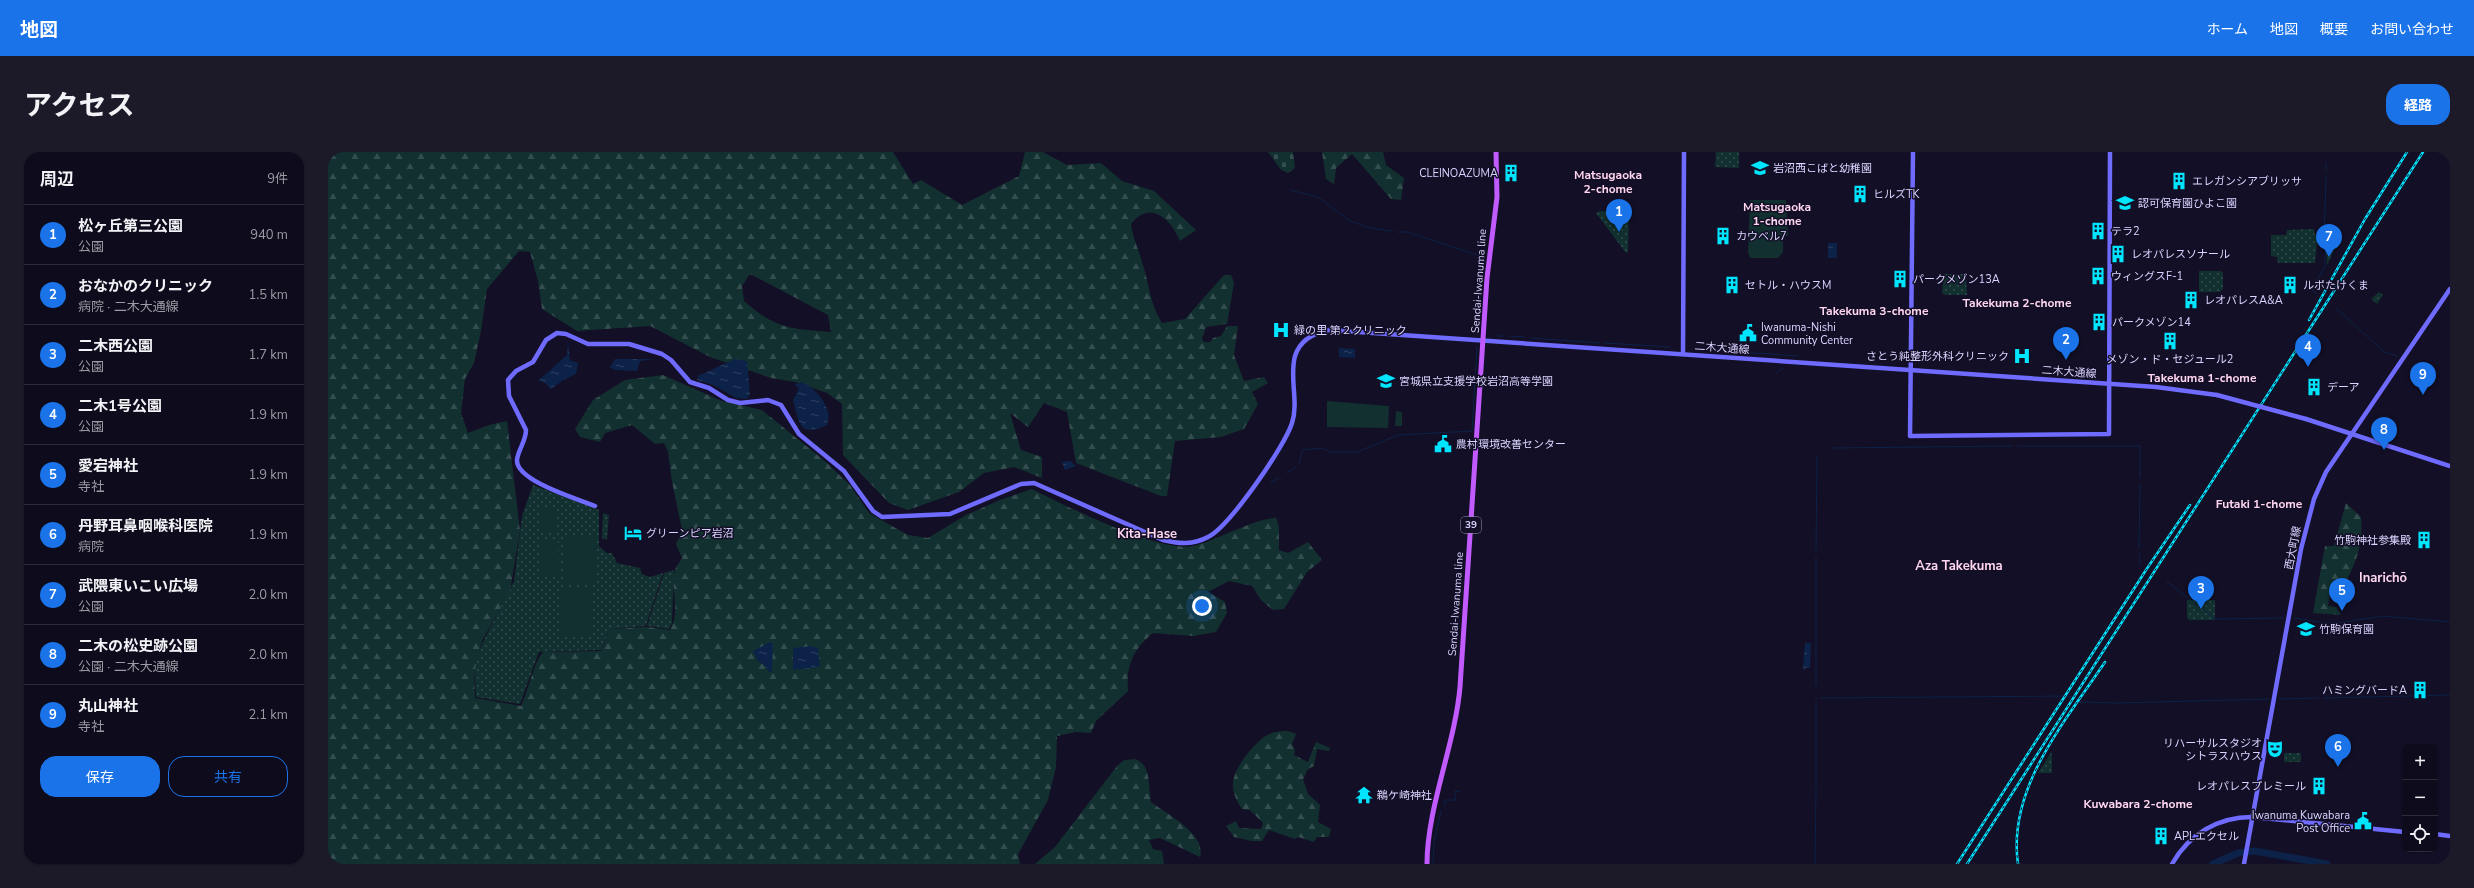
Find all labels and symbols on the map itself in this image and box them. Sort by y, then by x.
school or university icon: 岩沼西こばと幼稚園 [1750,158,1770,178]
place label: 岩沼西こばと幼稚園 [1773,161,1872,176]
building icon: CLEINOAZUMA [1501,163,1521,183]
place label: CLEINOAZUMA [1419,166,1498,181]
district label: Matsugaoka 2-chome [1574,167,1642,197]
building icon: エレガンシアブリッサ [2169,171,2189,191]
place label: エレガンシアブリッサ [2192,174,2302,189]
building icon: ヒルズTK [1850,184,1870,204]
place label: ヒルズTK [1873,187,1921,202]
school or university icon: 認可保育園ひよこ園 [2115,193,2135,213]
place label: 認可保育園ひよこ園 [2138,196,2237,211]
pin: 1 [1606,199,1632,232]
district label: Matsugaoka 1-chome [1743,199,1811,229]
building icon: テラ2 [2088,221,2108,241]
place label: テラ2 [2111,224,2140,239]
pin: 7 [2316,224,2342,257]
building icon: カウベル7 [1713,226,1733,246]
street label: Sendai-Iwanuma line [1468,228,1490,334]
place label: カウベル7 [1736,229,1787,244]
building icon: レオパレスソナール [2108,244,2128,264]
place label: レオパレスソナール [2131,247,2230,262]
building icon: ウィングスF-1 [2088,266,2108,286]
building icon: パークメゾン13A [1890,269,1910,289]
place label: ウィングスF-1 [2111,269,2183,284]
place label: パークメゾン13A [1913,272,2000,287]
building icon: セトル・ハウスM [1722,275,1742,295]
building icon: ルポたけくま [2280,275,2300,295]
place label: セトル・ハウスM [1745,278,1831,293]
place label: ルポたけくま [2303,278,2369,293]
building icon: レオパレスA&A [2181,290,2201,310]
place label: レオパレスA&A [2204,293,2283,308]
district label: Takekuma 2-chome [1963,295,2072,311]
district label: Takekuma 3-chome [1820,303,1929,319]
building icon: パークメゾン14 [2089,312,2109,332]
place label: パークメゾン14 [2112,315,2191,330]
hospital icon: 緑の里 第２クリニック [1271,320,1291,340]
place label: Iwanuma-Nishi Community Center [1761,320,1853,348]
place label: 緑の里 第２クリニック [1294,323,1407,338]
public building icon: Iwanuma-Nishi Community Center [1738,323,1758,343]
pin: 2 [2053,327,2079,360]
building icon: メゾン・ド・セジュール2 [2160,331,2180,351]
pin: 4 [2295,334,2321,367]
street label: 二木大通線 [1694,339,1750,357]
hospital icon: さとう純整形外科クリニック [2012,346,2032,366]
place label: さとう純整形外科クリニック [1866,349,2009,364]
place label: メゾン・ド・セジュール2 [2107,352,2233,367]
pin: 9 [2410,362,2436,395]
street label: 二木大通線 [2041,363,2097,381]
district label: Takekuma 1-chome [2148,370,2257,386]
school or university icon: 宮城県立支援学校岩沼高等学園 [1376,371,1396,391]
place label: 宮城県立支援学校岩沼高等学園 [1399,374,1553,389]
building icon: デーア [2304,377,2324,397]
place label: デーア [2327,380,2360,395]
pin: 8 [2371,417,2397,450]
public building icon: 農村環境改善センター [1433,434,1453,454]
place label: 農村環境改善センター [1456,437,1566,452]
district label: Futaki 1-chome [2216,496,2303,512]
road number: 39 [1461,517,1481,533]
hotel icon: グリーンピア岩沼 [623,523,643,543]
district label: Kita-Hase [1117,525,1177,543]
street label: 西大町線 [2281,525,2305,571]
place label: グリーンピア岩沼 [646,526,733,541]
building icon: 竹駒神社参集殿 [2414,530,2434,550]
place label: 竹駒神社参集殿 [2334,533,2411,548]
street label: Sendai-Iwanuma line [1445,551,1467,657]
district label: Aza Takekuma [1915,557,2003,575]
district label: Inarichō [2359,569,2407,587]
pin: 3 [2188,576,2214,609]
pin: 5 [2329,578,2355,611]
your location [1192,596,1212,616]
school or university icon: 竹駒保育園 [2296,619,2316,639]
place label: 竹駒保育園 [2319,622,2374,637]
building icon: ハミングバードA [2410,680,2430,700]
place label: ハミングバードA [2322,683,2407,698]
pin: 6 [2325,734,2351,767]
place label: リハーサルスタジオ シトラスハウス [2163,736,2262,764]
theatre icon: リハーサルスタジオ シトラスハウス [2265,739,2285,759]
building icon: レオパレスプレミール [2309,776,2329,796]
place label: レオパレスプレミール [2196,779,2306,794]
temple icon: 鵜ケ崎神社 [1354,785,1374,805]
place label: 鵜ケ崎神社 [1377,788,1432,803]
district label: Kuwabara 2-chome [2084,796,2193,812]
place label: Iwanuma Kuwabara Post Office [2252,808,2350,836]
public building icon: Iwanuma Kuwabara Post Office [2353,811,2373,831]
building icon: APLエクセル [2151,826,2171,846]
place label: APLエクセル [2174,829,2239,844]

